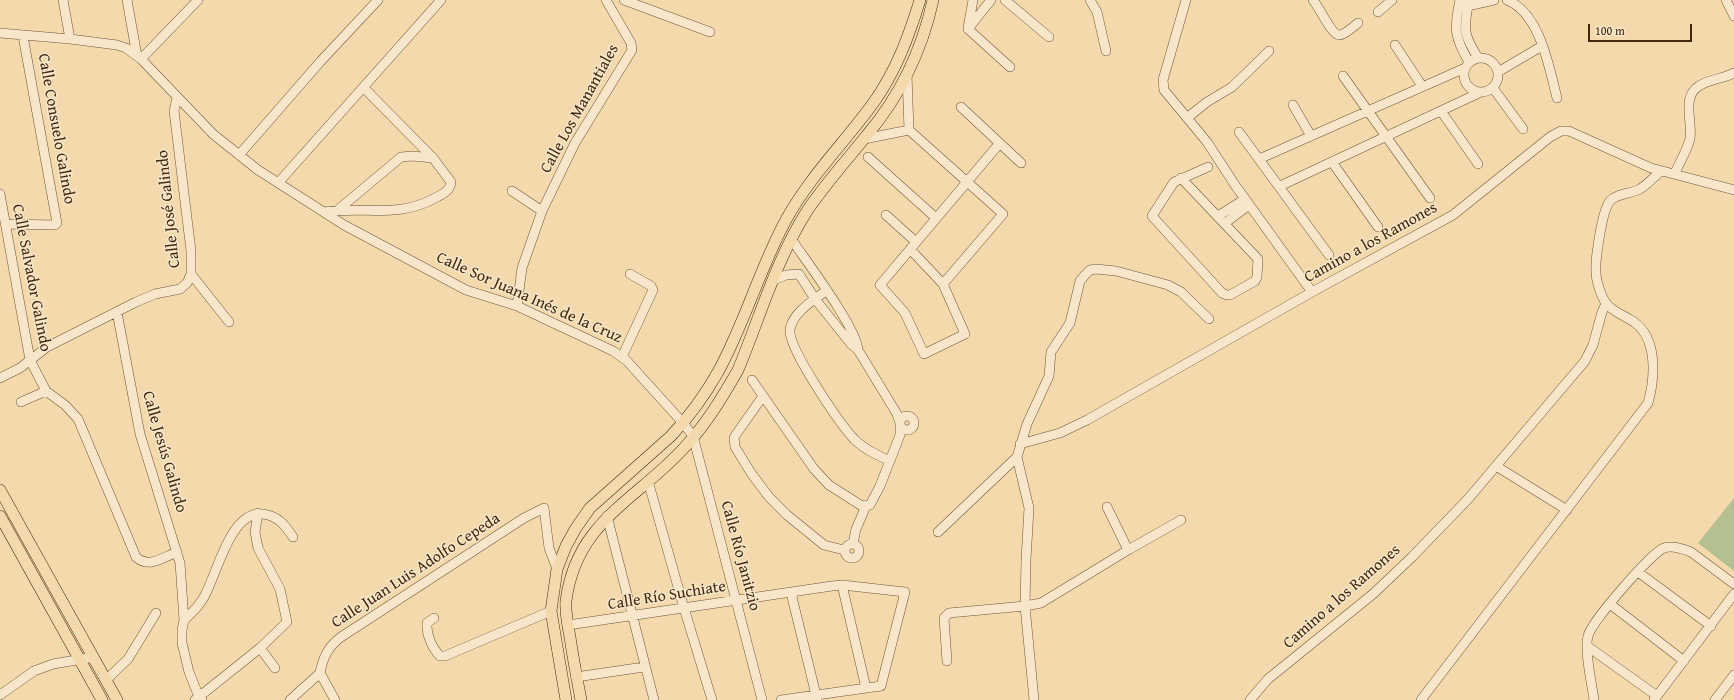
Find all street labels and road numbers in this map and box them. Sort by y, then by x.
street label: Calle Los Manantiales [537,41,623,177]
street label: Calle Consuelo Galindo [33,52,79,206]
street label: Calle José Galindo [153,149,185,269]
street label: Camino a los Ramones [1301,198,1441,288]
street label: Calle Salvador Galindo [7,203,55,353]
street label: Calle Sor Juana Inés de la Cruz [433,248,625,348]
street label: Calle Jesús Galindo [137,389,191,515]
street label: Calle Río Janitzio [716,499,764,613]
street label: Calle Juan Luis Adolfo Cepeda [328,509,504,633]
street label: Camino a los Ramones [1279,541,1405,653]
street label: Calle Río Suchiate [607,577,727,615]

